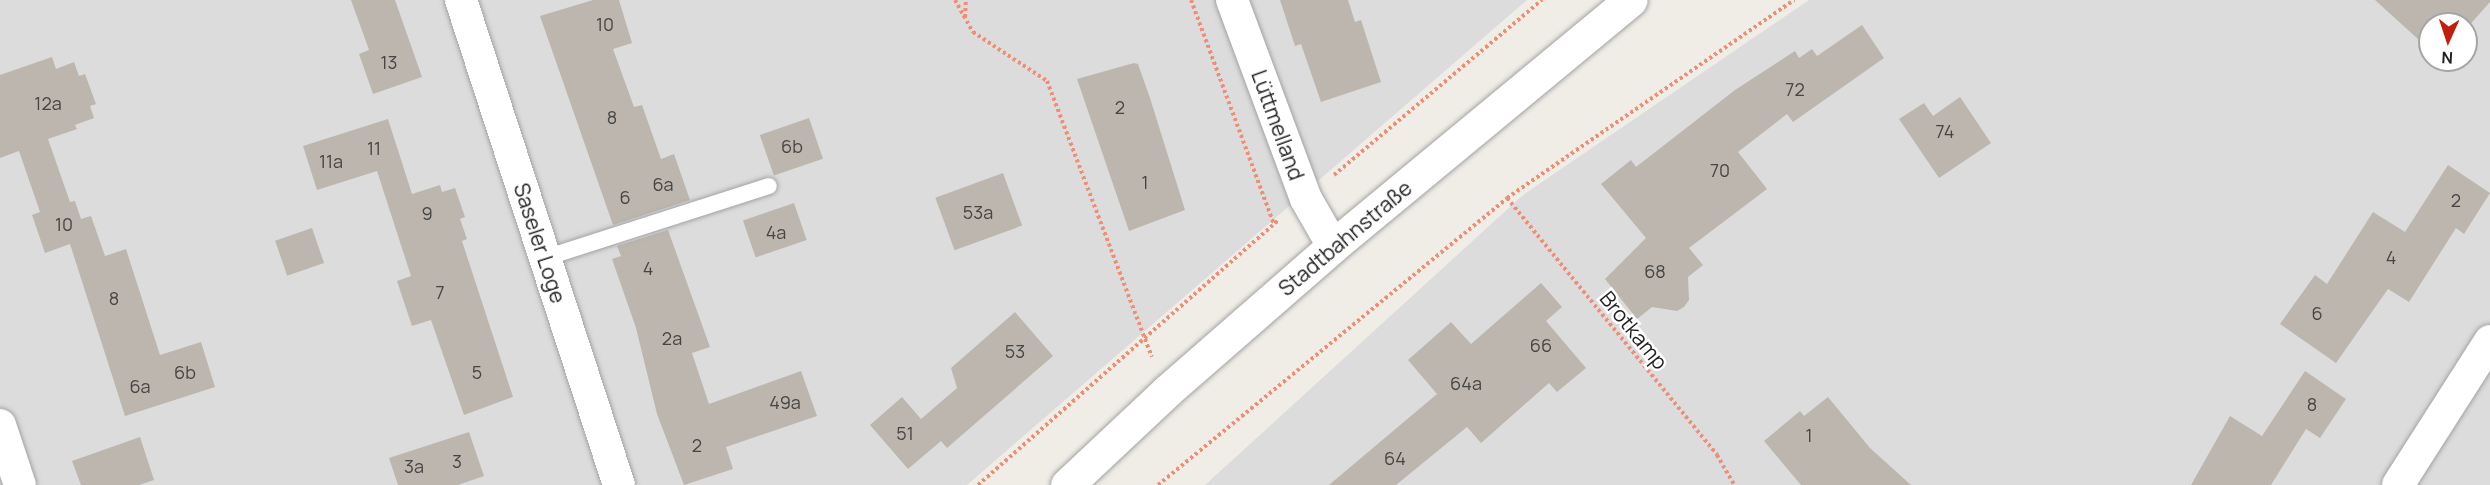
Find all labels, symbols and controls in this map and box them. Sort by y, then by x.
north arrow [2418,12,2478,72]
house number: 10 [596,13,614,35]
text: N [2441,47,2453,69]
house number: 13 [381,51,397,73]
street label: Lüttmelland [1246,67,1310,183]
house number: 72 [1785,78,1805,100]
house number: 12a [34,92,62,114]
house number: 2 [1115,96,1125,118]
house number: 8 [607,106,617,128]
house number: 74 [1936,120,1954,142]
house number: 6b [781,135,803,157]
house number: 11 [367,137,381,159]
house number: 11a [319,150,343,172]
house number: 70 [1710,159,1730,181]
house number: 1 [1141,171,1149,193]
house number: 6a [652,173,674,195]
street label: Stadtbahnstraße [1273,175,1417,301]
street label: Saseler Loge [509,180,571,306]
house number: 6 [619,186,631,208]
house number: 2 [2451,189,2461,211]
house number: 53a [963,201,993,223]
house number: 9 [421,202,433,224]
house number: 10 [55,213,73,235]
house number: 4a [766,221,786,243]
house number: 4 [2386,246,2396,268]
house number: 4 [643,257,653,279]
house number: 68 [1644,260,1666,282]
house number: 7 [435,281,445,303]
street label: Brotkamp [1595,286,1673,374]
house number: 8 [109,287,119,309]
house number: 6 [2311,302,2323,324]
house number: 2a [662,327,682,349]
house number: 66 [1530,334,1552,356]
house number: 53 [1005,340,1025,362]
house number: 6b [174,361,196,383]
house number: 5 [472,361,482,383]
house number: 64a [1450,372,1482,394]
house number: 6a [129,375,151,397]
house number: 49a [769,391,801,413]
house number: 8 [2307,393,2317,415]
house number: 51 [896,422,914,444]
house number: 1 [1805,424,1813,446]
house number: 2 [692,434,702,456]
house number: 64 [1384,447,1406,469]
house number: 3 [452,450,462,472]
house number: 3a [404,455,424,477]

